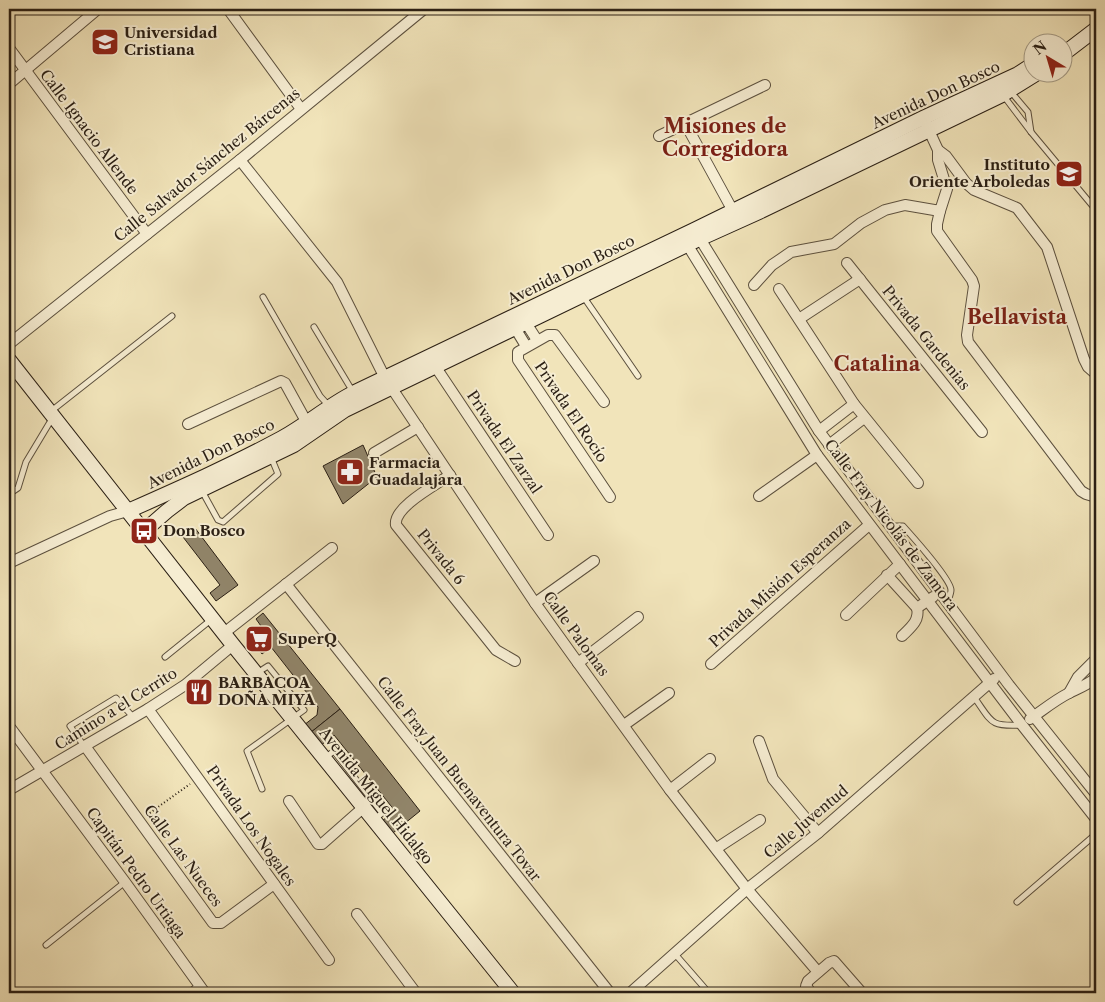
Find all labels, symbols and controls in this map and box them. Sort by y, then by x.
place label: Universidad Cristiana [124,23,217,59]
school or university icon: Universidad Cristiana [90,27,120,57]
north arrow [1022,32,1072,82]
text: N [1030,37,1050,59]
street label: Avenida Don Bosco [868,57,1003,133]
street label: Calle Ignacio Allende [36,65,143,198]
street label: Calle Salvador Sánchez Bárcenas [110,84,304,246]
district label: Misiones de Corregidora [662,114,788,161]
place label: Instituto Oriente Arboledas [909,155,1050,191]
school or university icon: Instituto Oriente Arboledas [1054,159,1084,189]
street label: Avenida Don Bosco [503,231,637,309]
street label: Privada Gardenias [878,282,974,394]
district label: Bellavista [967,305,1068,329]
district label: Catalina [834,352,921,376]
street label: Privada El Rocío [531,358,612,466]
street label: Privada El Zarzal [463,387,546,497]
street label: Avenida Don Bosco [143,415,277,493]
street label: Calle Fray Nicolás de Zamora [821,435,962,614]
place label: Farmacia Guadalajara [369,453,463,489]
pharmacy icon: Farmacia Guadalajara [335,457,365,487]
street label: Privada Misión Esperanza [705,514,855,651]
bus stop icon: Don Bosco [129,516,159,546]
place label: Don Bosco [163,521,245,540]
street label: Privada 6 [413,525,470,588]
street label: Calle Palomas [539,587,614,680]
supermarket icon: SuperQ [244,624,274,654]
place label: SuperQ [278,629,337,648]
street label: Camino a el Cerrito [51,663,180,754]
street label: Calle Fray Juan Buenaventura Tovar [373,672,546,886]
place label: BARBACOA DOÑA MIYA [218,673,316,709]
restaurant icon: BARBACOA DOÑA MIYA [184,677,214,707]
street label: Avenida Miguel Hidalgo [315,723,438,868]
street label: Privada Los Nogales [203,762,300,890]
street label: Calle Juventud [760,781,852,862]
street label: Calle Las Nueces [140,801,227,910]
street label: Capitán Pedro Urtiaga [82,803,190,942]

